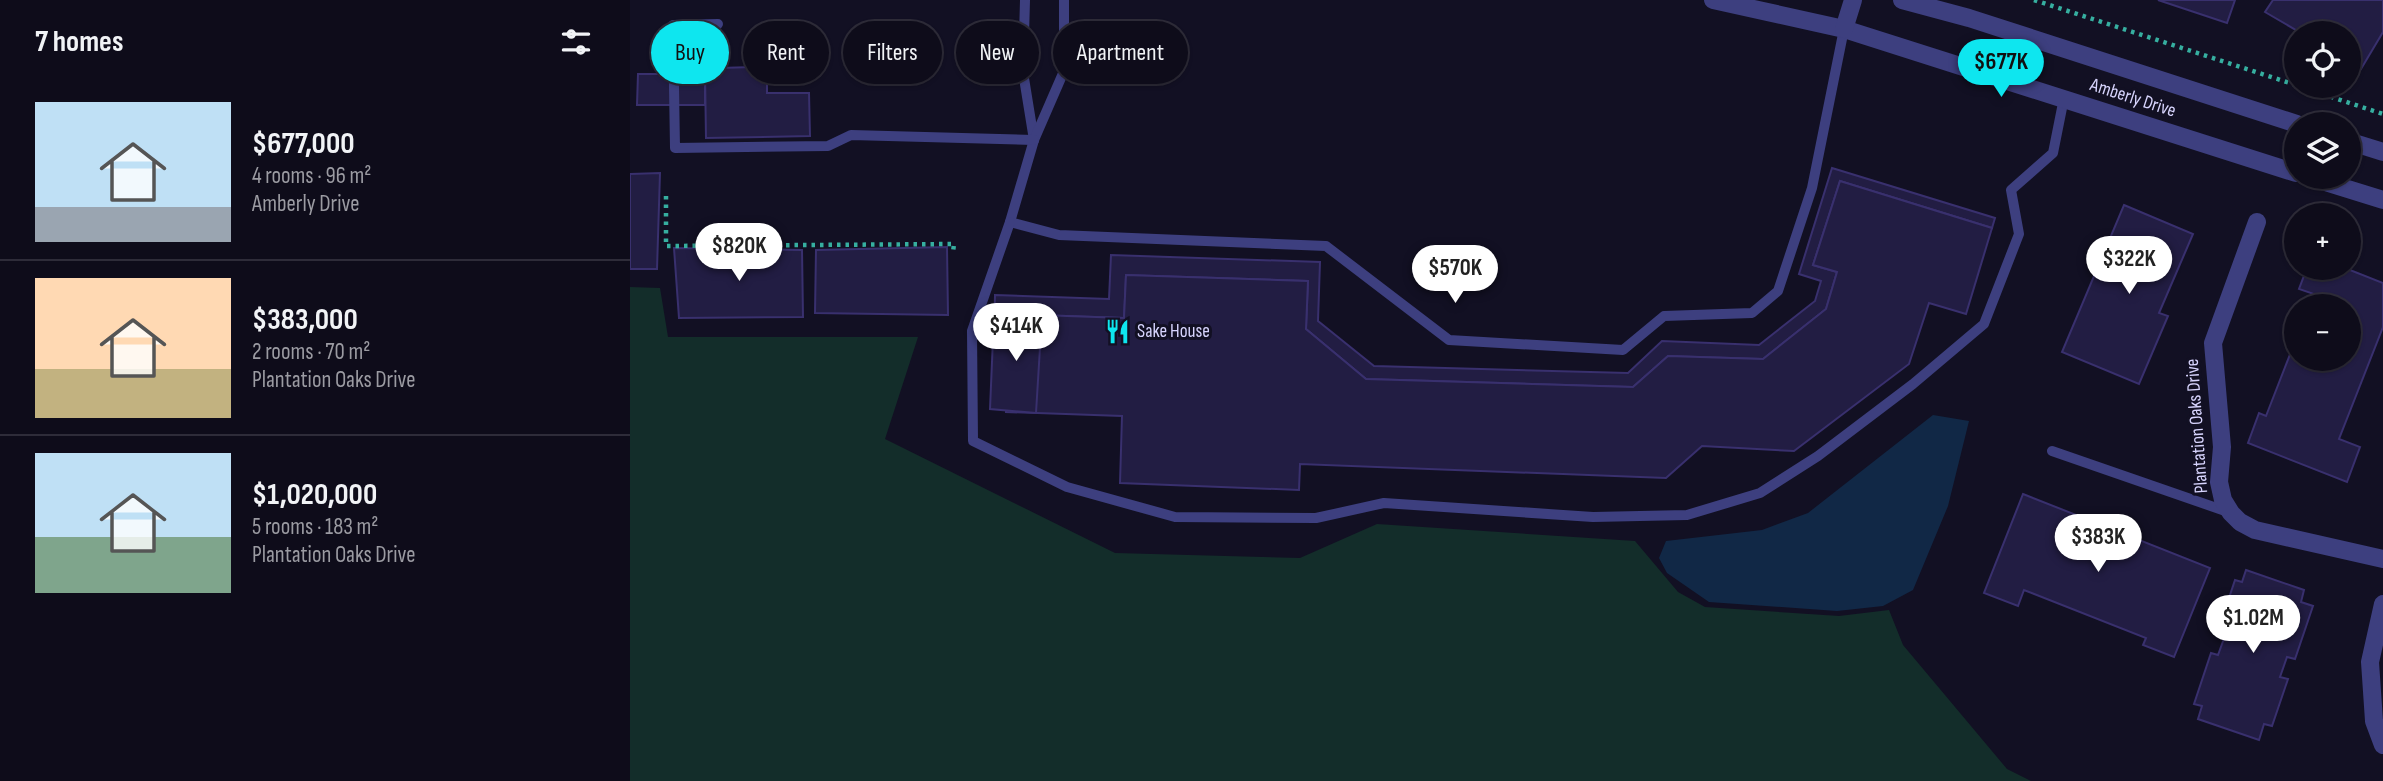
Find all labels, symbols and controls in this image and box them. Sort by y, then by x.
chip: Buy [651,21,729,84]
chip: Rent [743,21,829,84]
chip: Filters [843,21,942,84]
chip: New [956,21,1039,84]
chip: Apartment [1053,21,1188,84]
map controls [2284,21,2361,371]
button: locate [2284,21,2361,98]
icon: filters [557,23,595,61]
text: 7 homes [35,24,123,60]
pin: $677K [1952,40,2050,99]
text: $677K [1974,48,2028,76]
street label: Amberly Drive [2086,73,2179,123]
button: layers [2284,112,2361,189]
text: $677,000 [252,126,354,162]
icon: home [91,130,175,214]
text: 4 rooms · 96 m² [252,162,371,190]
text: Amberly Drive [252,190,359,218]
button: + [2284,203,2361,280]
pin: $820K [690,224,788,283]
text: $820K [711,232,767,260]
pin: $322K [2080,236,2178,296]
text: $322K [2102,245,2156,273]
pin: $570K [1406,246,1504,305]
text: $570K [1428,254,1482,282]
button: − [2284,294,2361,371]
text: $383,000 [252,302,358,338]
pin: $414K [967,304,1065,363]
icon: home [91,306,175,390]
text: $414K [989,312,1043,340]
restaurant icon: Sake House [1103,317,1131,345]
place label: Sake House [1137,320,1210,343]
text: 2 rooms · 70 m² [252,338,370,366]
street label: Plantation Oaks Drive [2181,358,2213,494]
text: Plantation Oaks Drive [252,366,415,394]
text: $1,020,000 [252,477,377,513]
icon: home [91,481,175,565]
text: 5 rooms · 183 m² [252,513,378,541]
pin: $383K [2049,514,2147,574]
text: $383K [2071,523,2125,551]
text: Plantation Oaks Drive [252,541,415,569]
pin: $1.02M [2196,596,2310,655]
text: $1.02M [2222,604,2284,632]

